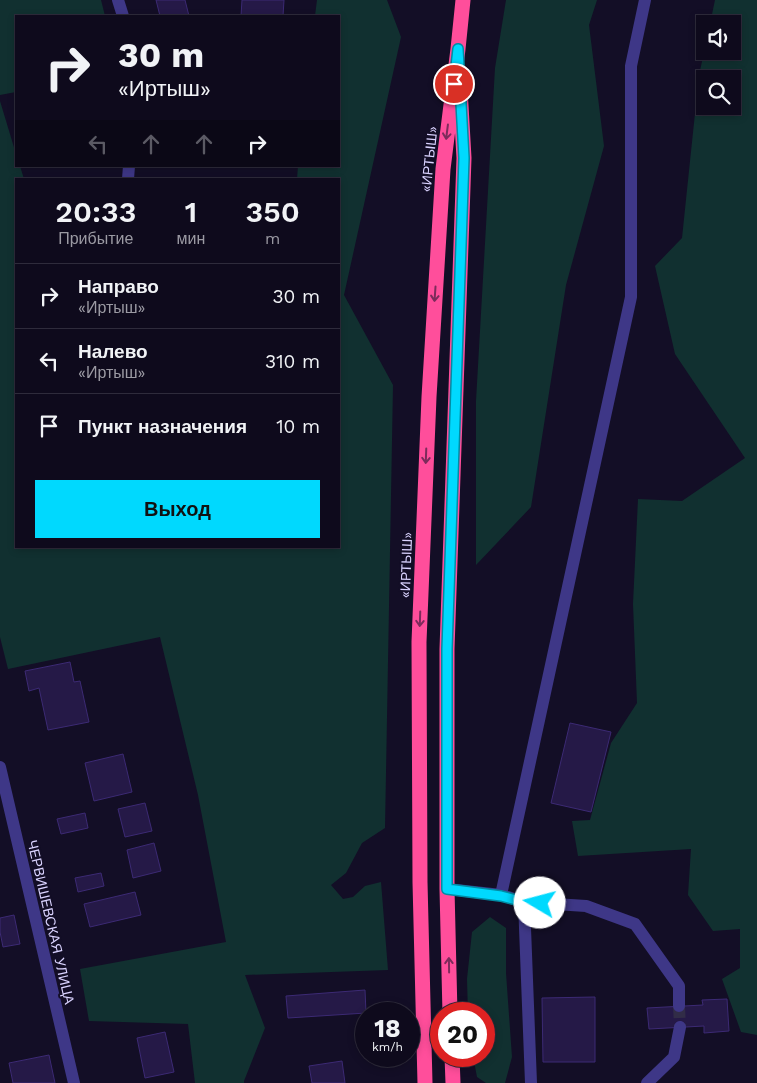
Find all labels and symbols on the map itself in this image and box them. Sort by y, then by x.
pin [433,63,475,105]
one-way arrow [442,124,452,140]
street label: «ИРТЫШ» [418,125,440,193]
one-way arrow [430,286,439,302]
one-way arrow [422,448,431,464]
street label: «ИРТЫШ» [397,531,415,598]
one-way arrow [415,610,425,627]
street label: ЧЕРВИШЕВСКАЯ УЛИЦА [24,838,78,1006]
position arrow [513,876,565,928]
one-way arrow [444,957,454,974]
speed limit sign: 20 [430,1002,495,1067]

